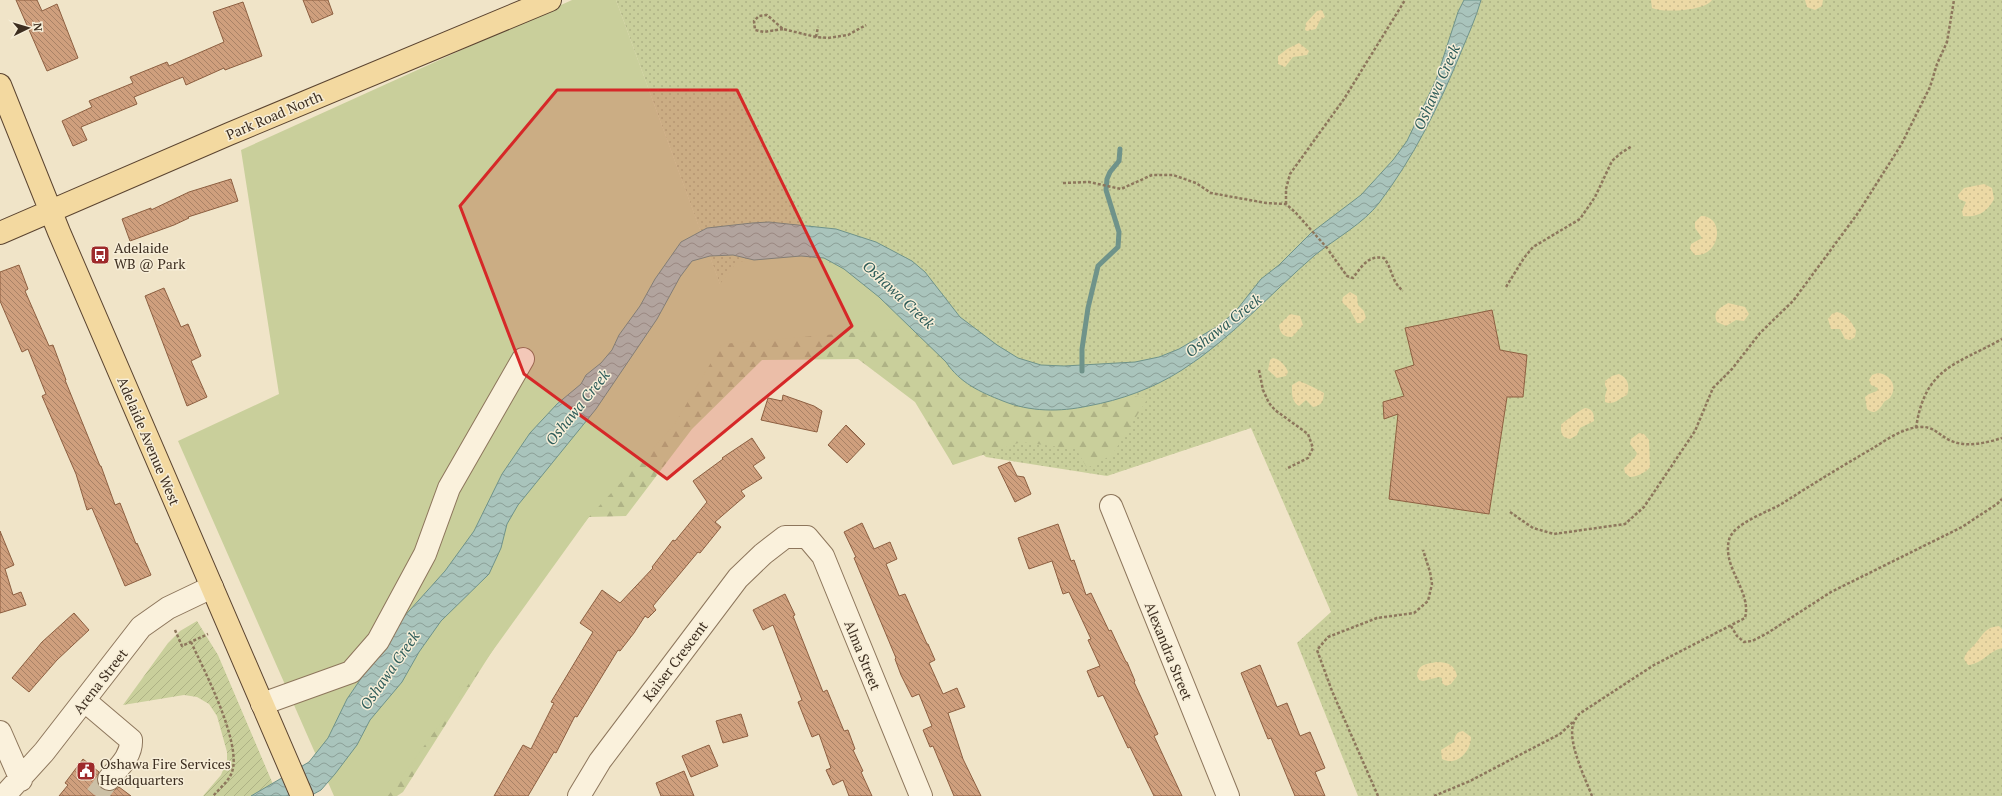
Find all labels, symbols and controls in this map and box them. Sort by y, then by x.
north arrow [8,8,48,48]
text: N [31,22,45,33]
water label: Oshawa Creek [1408,40,1464,133]
street label: Park Road North [223,86,325,144]
place label: Adelaide WB @ Park [114,238,186,273]
bus stop icon: Adelaide WB @ Park [89,244,111,266]
water label: Oshawa Creek [859,255,940,333]
water label: Oshawa Creek [1181,288,1266,361]
water label: Oshawa Creek [540,364,614,449]
street label: Adelaide Avenue West [113,374,185,509]
street label: Alexandra Street [1141,599,1198,704]
street label: Kaiser Crescent [638,616,712,705]
street label: Alma Street [840,617,886,693]
water label: Oshawa Creek [355,626,424,713]
street label: Arena Street [68,644,132,718]
place label: Oshawa Fire Services Headquarters [100,754,231,789]
public building icon: Oshawa Fire Services Headquarters [75,760,97,782]

